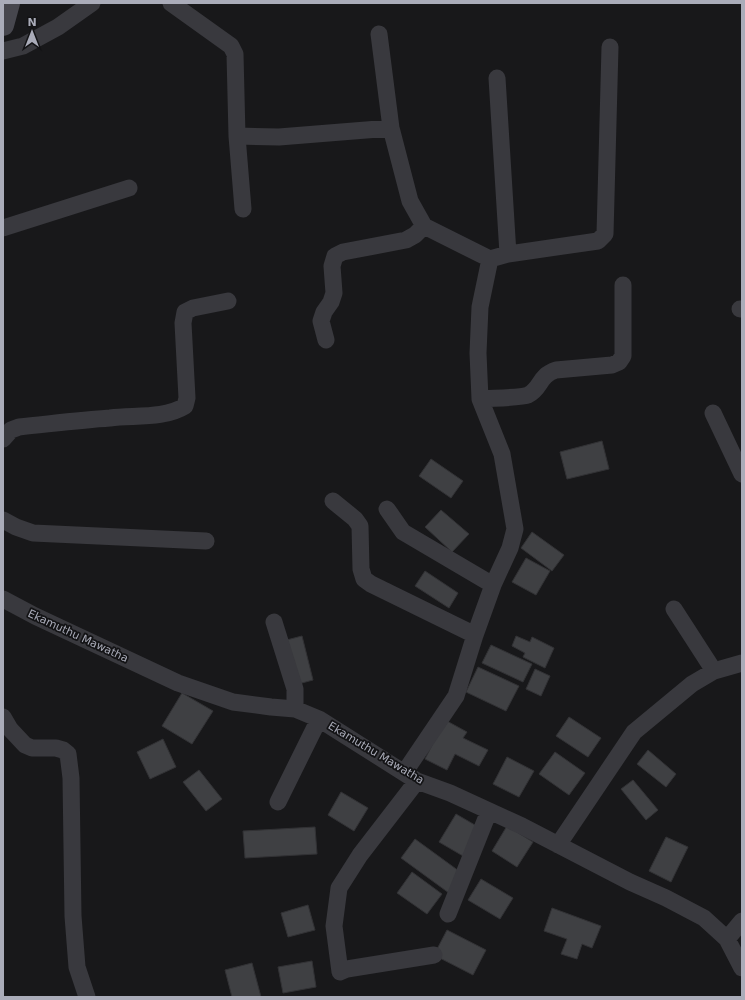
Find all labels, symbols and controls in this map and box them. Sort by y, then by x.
north arrow [12,12,52,52]
text: N [27,16,37,29]
street label: Ekamuthu Mawatha [26,607,130,665]
street label: Ekamuthu Mawatha [326,719,426,787]

